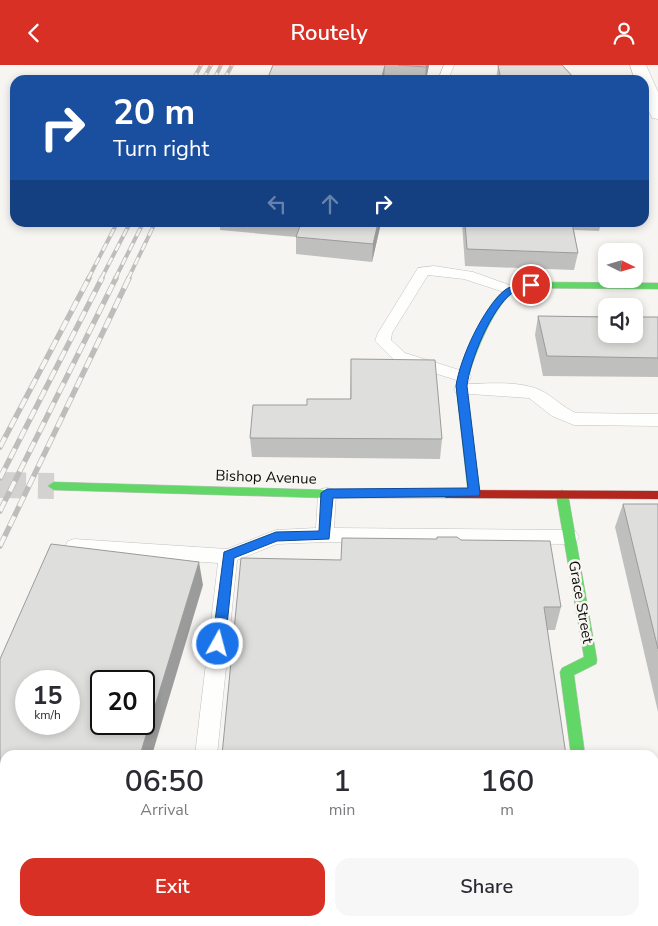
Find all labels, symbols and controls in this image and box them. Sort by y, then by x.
text: Routely [290,18,368,48]
icon: back [20,19,48,47]
icon: person [610,19,638,47]
text: 20 m [113,89,195,136]
icon: right [30,95,95,160]
text: Turn right [113,134,209,164]
icon: left [263,190,291,218]
icon: ahead [316,190,344,218]
icon: right [369,190,397,218]
north arrow [598,243,642,287]
map controls [598,243,643,343]
pin [510,264,552,306]
icon: arrive [517,271,545,299]
button: sound [598,298,643,343]
street label: Bishop Avenue [215,465,317,489]
street label: Grace Street [564,559,598,646]
position arrow [191,617,243,669]
speed limit sign: 20 [90,670,155,735]
text: 15 [32,679,63,713]
text: km/h [34,707,61,723]
text: 06:50 [125,761,204,802]
text: 1 [333,761,351,802]
text: 160 [480,761,534,802]
text: Arrival [140,799,188,821]
text: min [329,799,355,821]
text: m [500,799,514,821]
button: Exit [20,858,325,916]
button: Share [335,858,639,916]

